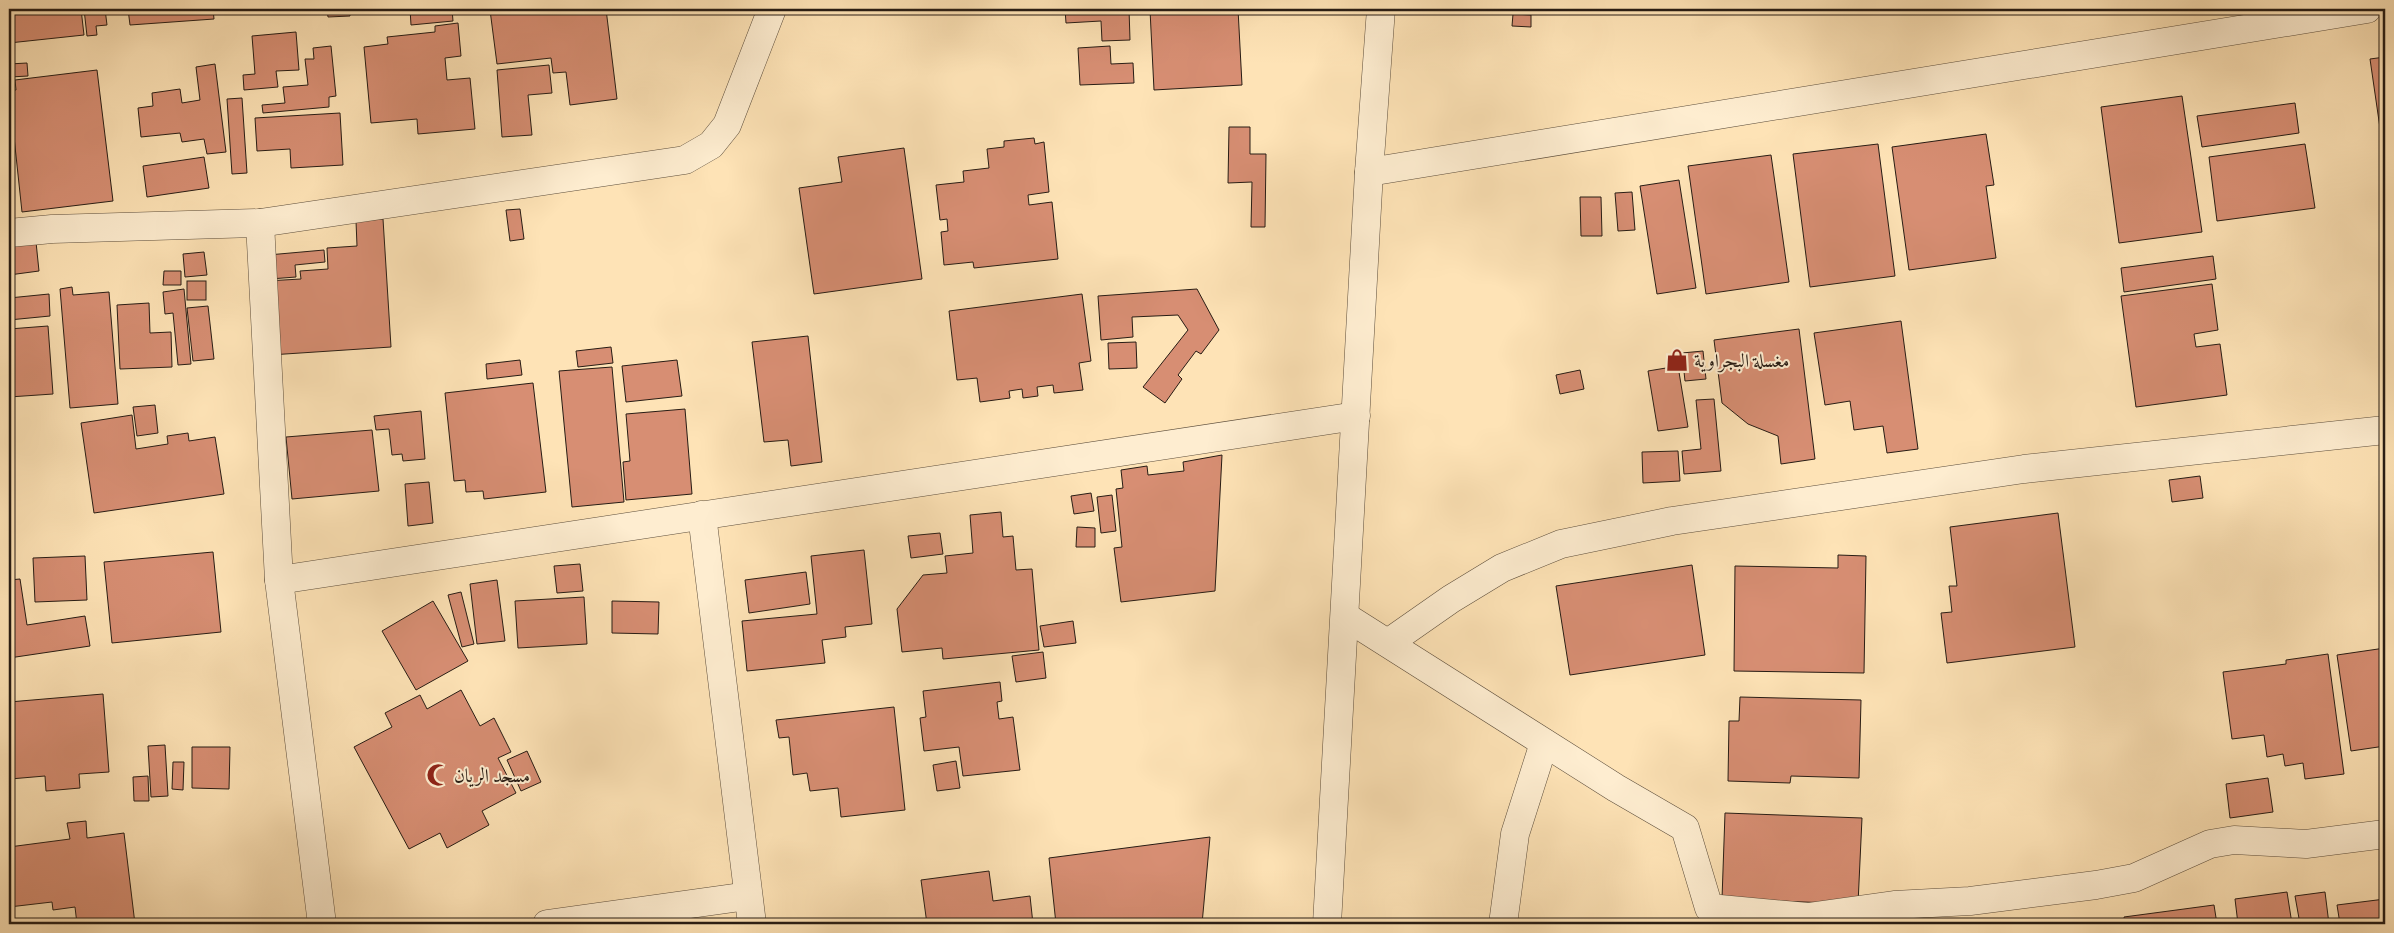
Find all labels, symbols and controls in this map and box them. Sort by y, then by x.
shop icon: مغسلة البجراوية [1664,347,1690,373]
place label: مغسلة البجراوية [1694,349,1789,376]
mosque icon: مسجد الريان [425,762,451,788]
place label: مسجد الريان [454,764,530,791]

